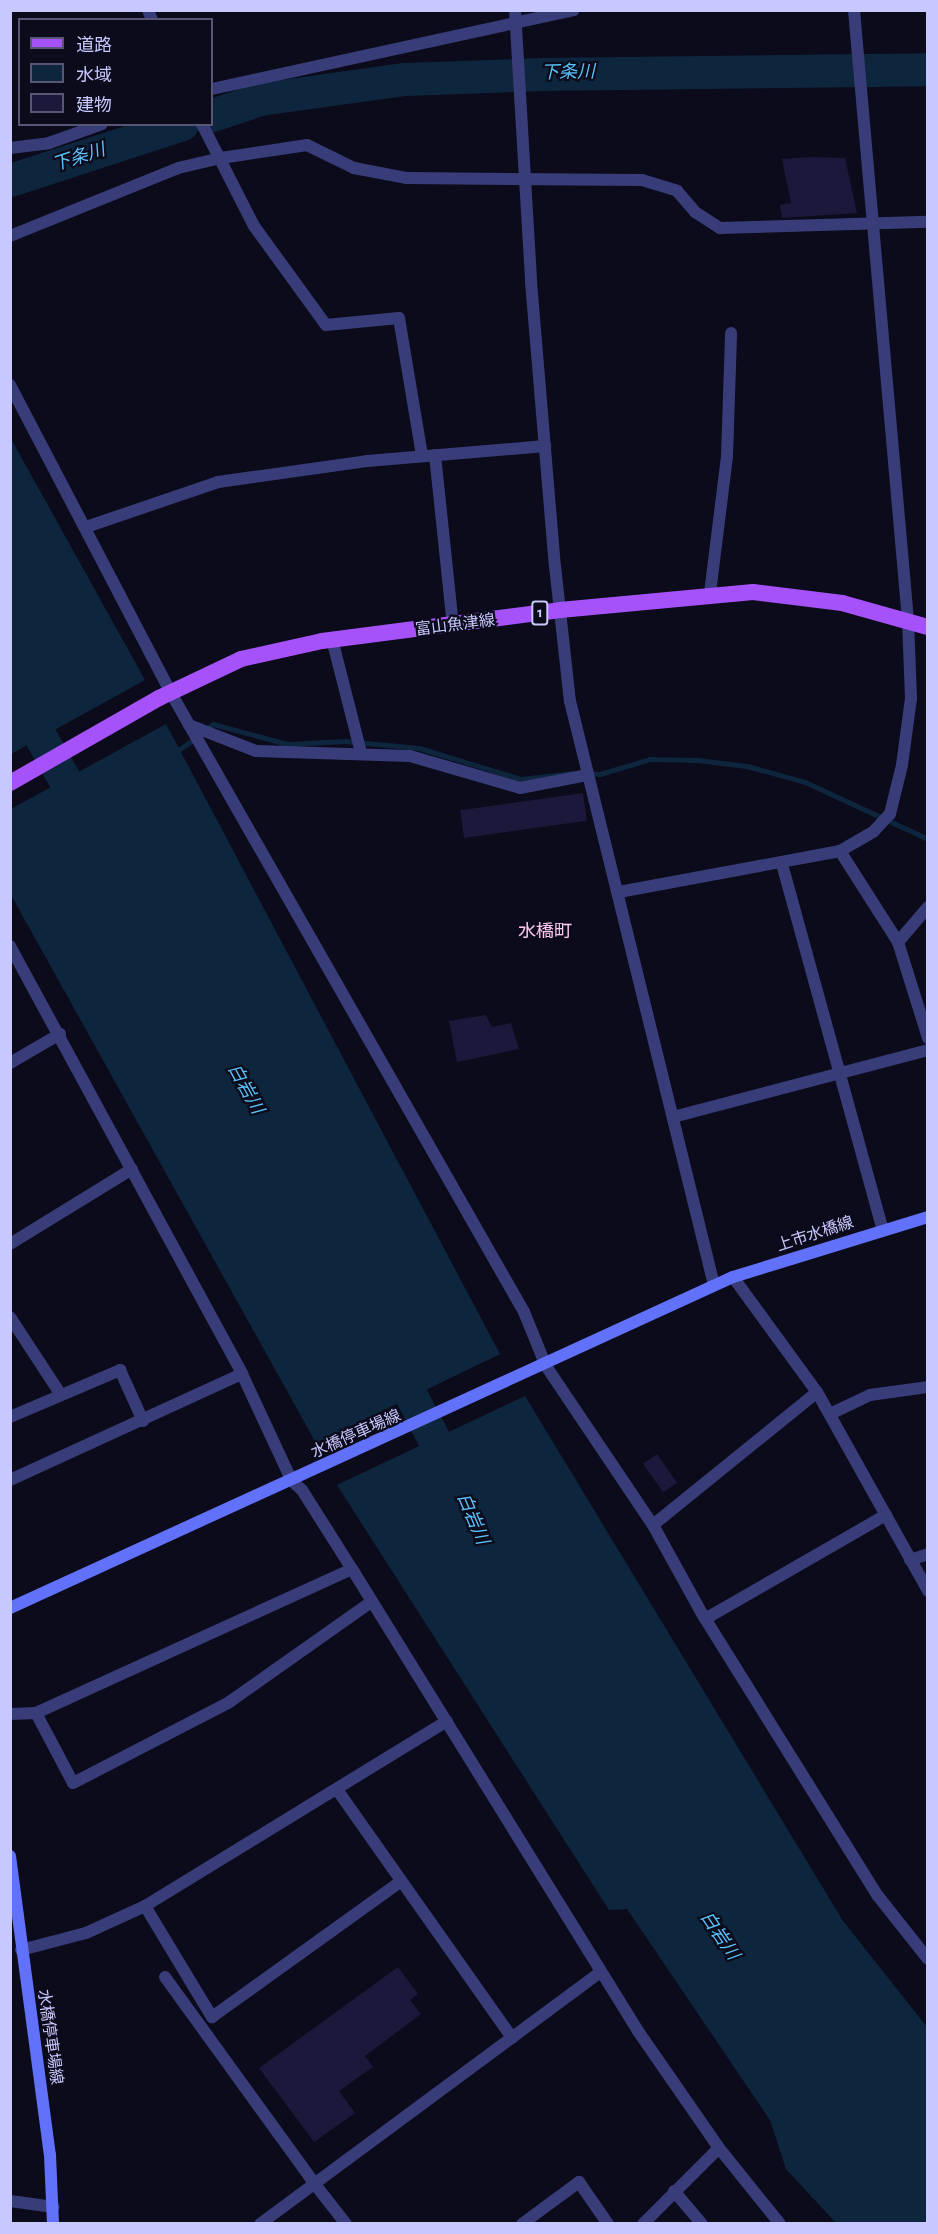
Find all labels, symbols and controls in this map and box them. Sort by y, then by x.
legend [18,18,213,126]
text: 道路 [76,37,112,55]
water label: 下条川 [541,62,595,84]
text: 水域 [76,67,112,85]
text: 建物 [76,97,112,115]
water label: 下条川 [50,139,108,177]
road number: 1 [531,601,549,625]
street label: 富山魚津線 [414,611,496,639]
district label: 水橋町 [518,921,572,943]
water label: 白岩川 [222,1060,268,1118]
street label: 上市水橋線 [774,1213,856,1255]
street label: 水橋停車場線 [308,1406,404,1462]
water label: 白岩川 [452,1490,492,1548]
water label: 白岩川 [695,1908,743,1964]
street label: 水橋停車場線 [34,1988,66,2086]

